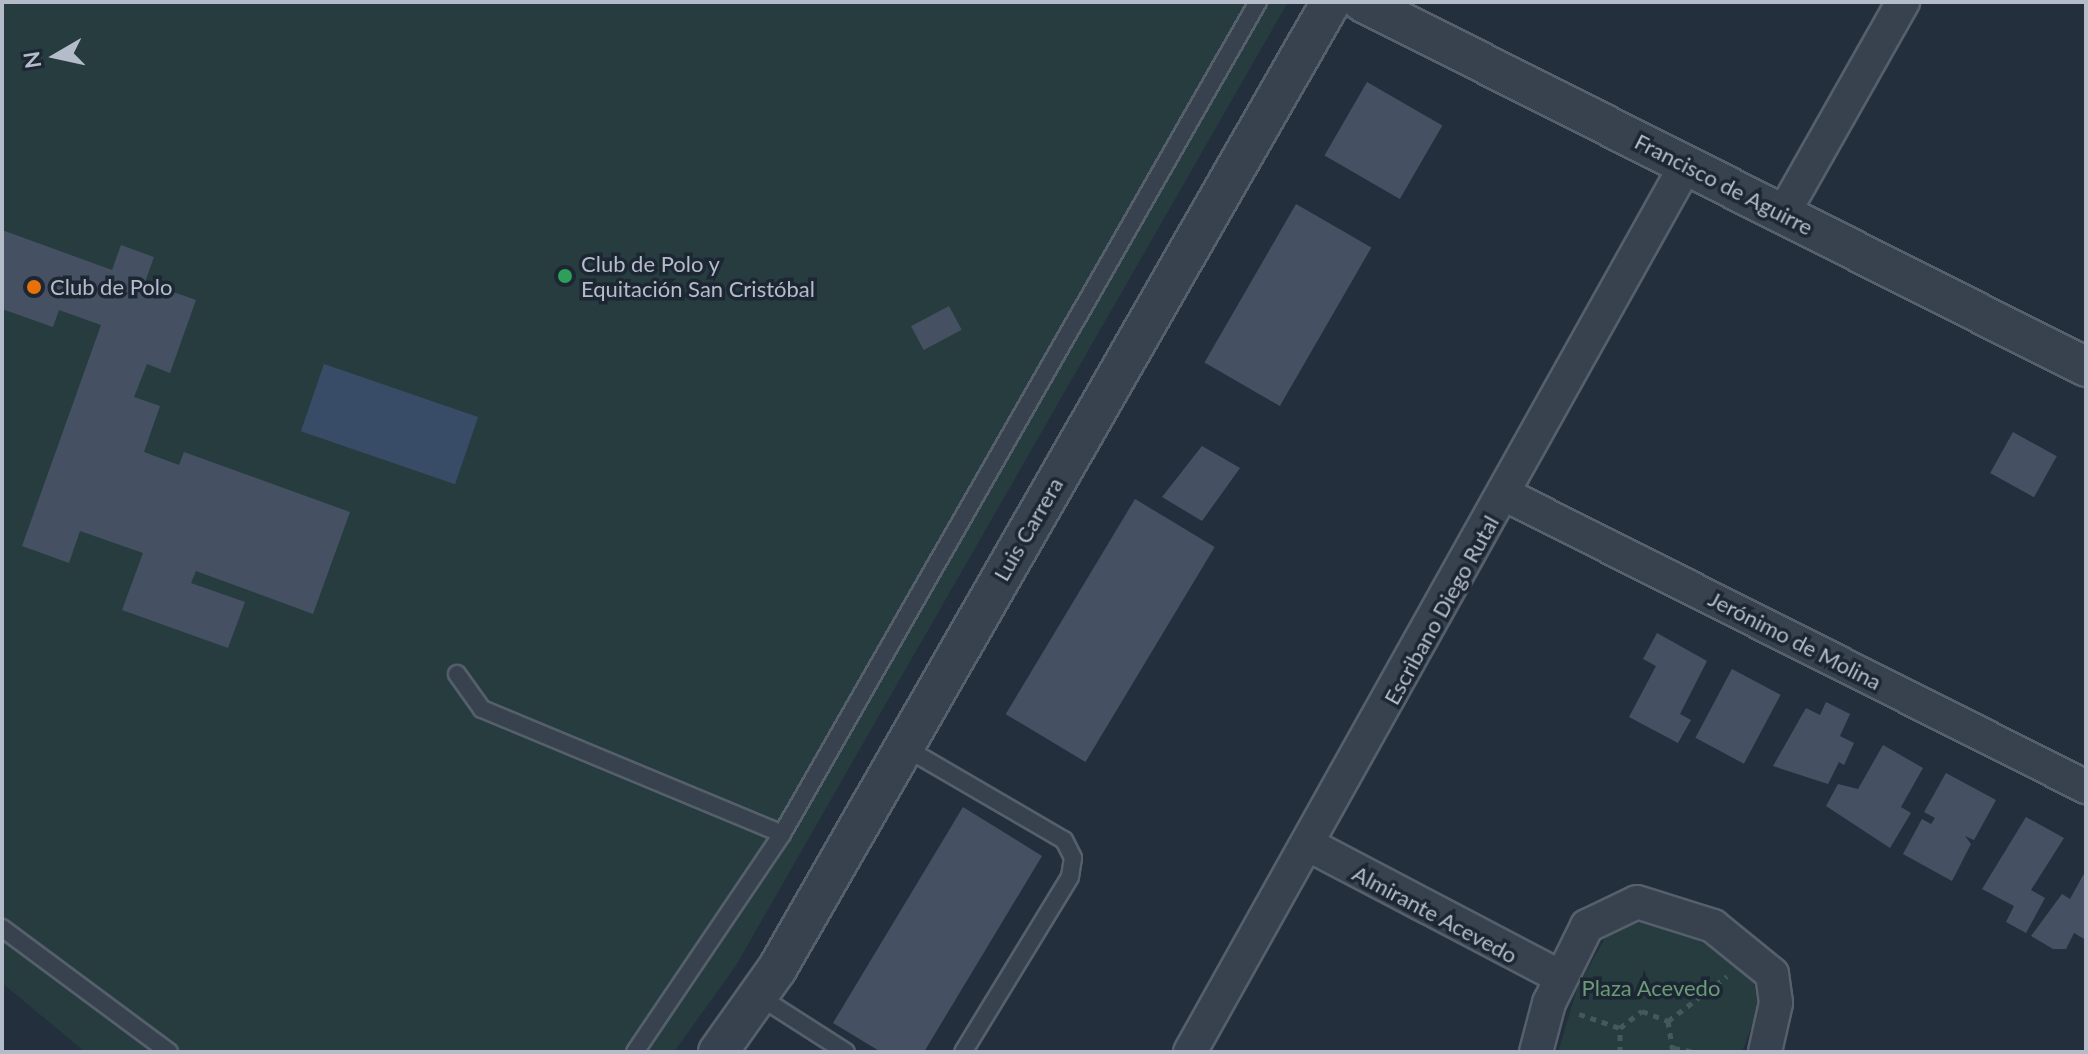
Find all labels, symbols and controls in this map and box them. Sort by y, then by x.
north arrow [16,16,96,96]
text: N [17,49,46,70]
street label: Francisco de Aguirre [1630,128,1818,240]
place label: Club de Polo y Equitación San Cristóbal [581,250,815,302]
marker: Club de Polo y Equitación San Cristóbal [556,267,574,285]
place label: Club de Polo [50,274,172,300]
marker: Club de Polo [25,278,43,296]
street label: Luis Carrera [988,473,1068,585]
street label: Escribano Diego Rutal [1378,511,1504,709]
street label: Jerónimo de Molina [1704,585,1886,695]
street label: Almirante Acevedo [1348,859,1522,969]
park label: Plaza Acevedo [1581,975,1721,1001]

